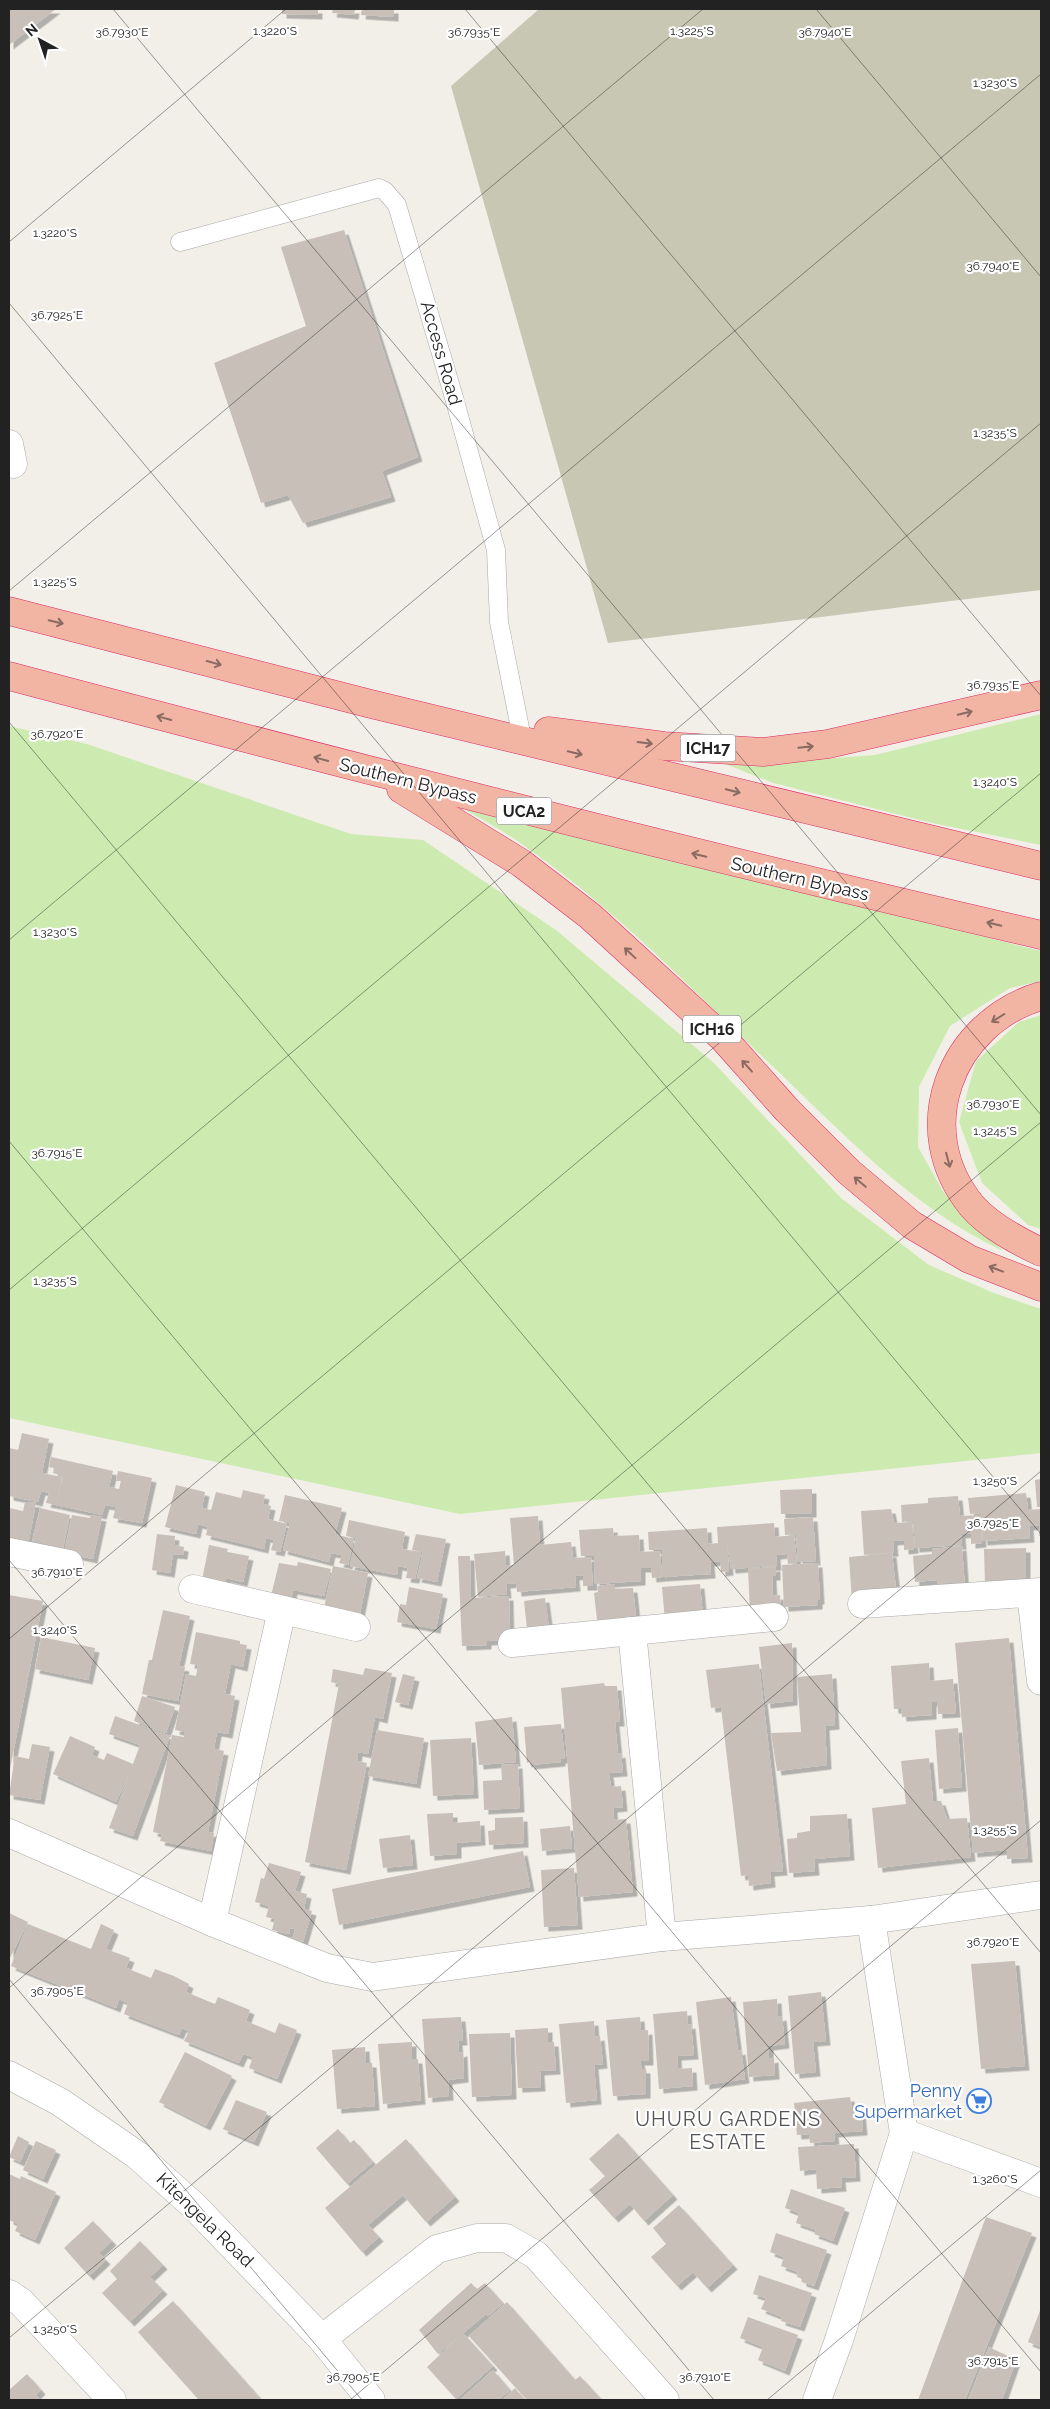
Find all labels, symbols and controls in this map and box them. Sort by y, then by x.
north arrow [15,15,65,65]
text: N [22,20,41,40]
text: 1.3220°S [253,24,297,38]
text: 1.3225°S [670,24,714,38]
text: 36.7930°E [95,25,149,39]
text: 36.7935°E [448,25,500,39]
text: 36.7940°E [798,25,852,39]
text: 1.3230°S [973,76,1017,90]
text: 1.3220°S [33,226,77,240]
text: 36.7940°E [966,259,1020,273]
street label: Access Road [417,298,466,407]
text: 36.7925°E [31,308,83,322]
text: 1.3235°S [973,426,1017,440]
text: 1.3225°S [33,575,77,589]
one-way arrow [48,618,64,627]
one-way arrow [205,658,221,668]
text: 36.7935°E [967,678,1019,692]
one-way arrow [957,708,973,717]
one-way arrow [157,712,173,722]
text: 36.7920°E [31,727,83,741]
road number: ICH17 [680,734,736,761]
one-way arrow [636,738,652,748]
one-way arrow [798,742,814,752]
one-way arrow [566,749,582,758]
street label: Southern Bypass [337,753,479,808]
one-way arrow [314,754,330,763]
text: 1.3240°S [973,775,1017,789]
one-way arrow [724,787,740,796]
road number: UCA2 [496,798,552,824]
one-way arrow [692,849,708,859]
street label: Southern Bypass [729,852,871,905]
one-way arrow [986,919,1002,928]
text: 1.3230°S [33,925,77,939]
one-way arrow [624,947,637,959]
one-way arrow [992,1013,1006,1023]
road number: ICH16 [683,1016,741,1042]
one-way arrow [741,1059,753,1072]
text: 36.7930°E [966,1097,1020,1111]
text: 1.3245°S [973,1124,1017,1138]
text: 36.7915°E [31,1146,83,1160]
one-way arrow [943,1151,953,1167]
one-way arrow [854,1176,867,1187]
one-way arrow [989,1264,1004,1273]
text: 1.3235°S [33,1274,77,1288]
text: 1.3250°S [973,1474,1017,1488]
text: 36.7925°E [967,1516,1019,1530]
text: 36.7910°E [31,1565,83,1579]
text: 1.3240°S [33,1623,77,1637]
text: 1.3255°S [973,1823,1017,1837]
text: 36.7920°E [967,1935,1019,1949]
text: 36.7905°E [30,1984,84,1998]
place label: Penny Supermarket [854,2080,962,2122]
supermarket icon: Penny Supermarket [966,2088,992,2114]
district label: UHURU GARDENS ESTATE [635,2107,821,2154]
street label: Kitengela Road [153,2168,258,2271]
text: 1.3260°S [973,2172,1017,2186]
text: 1.3250°S [33,2322,77,2336]
text: 36.7915°E [967,2354,1019,2368]
text: 36.7905°E [326,2370,380,2384]
text: 36.7910°E [679,2370,731,2384]

